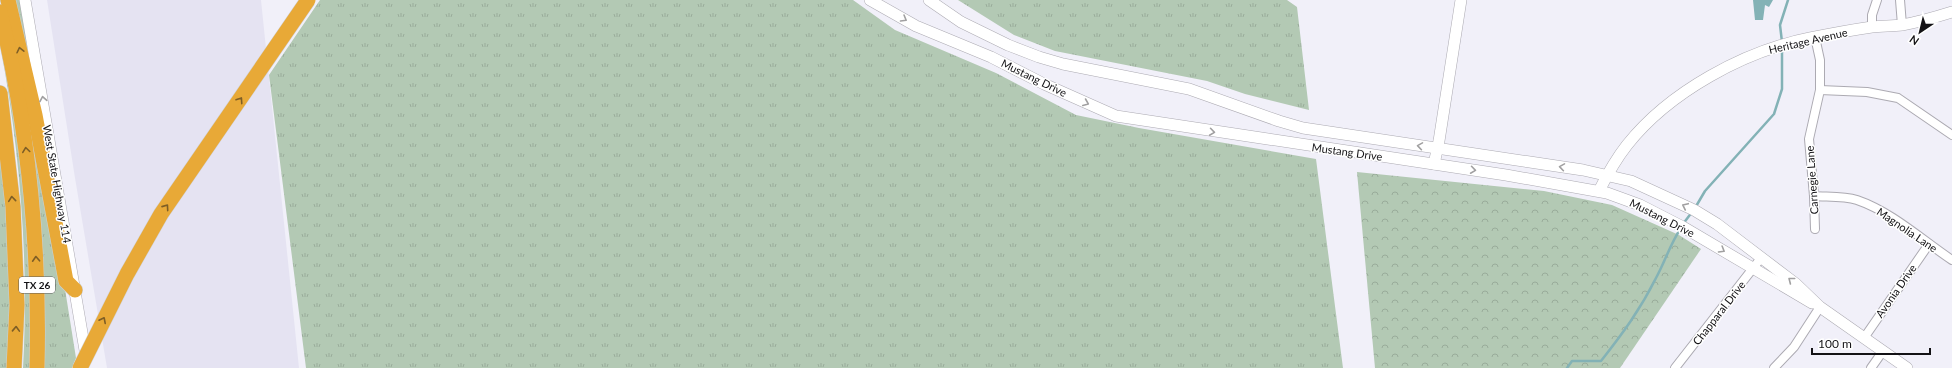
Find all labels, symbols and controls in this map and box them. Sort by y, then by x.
north arrow [1900,12,1940,52]
one-way arrow [900,15,907,22]
street label: Heritage Avenue [1767,25,1849,56]
text: N [1907,33,1921,48]
one-way arrow [16,46,24,53]
street label: Mustang Drive [999,56,1069,99]
one-way arrow [39,96,47,102]
one-way arrow [235,97,242,104]
one-way arrow [1081,98,1089,106]
street label: West State Highway 114 [41,124,74,245]
one-way arrow [1209,127,1215,135]
street label: Mustang Drive [1311,140,1383,163]
one-way arrow [1417,142,1423,151]
street label: Carnegie Lane [1803,145,1820,215]
one-way arrow [22,147,31,153]
one-way arrow [1559,163,1565,171]
one-way arrow [1469,165,1476,174]
one-way arrow [8,196,17,202]
street label: Mustang Drive [1627,196,1697,240]
one-way arrow [1682,203,1690,211]
one-way arrow [161,204,168,211]
street label: Magnolia Lane [1875,205,1940,255]
one-way arrow [1718,246,1725,253]
one-way arrow [32,256,40,262]
street label: Avonia Drive [1872,261,1919,320]
road number: TX 26 [19,277,55,293]
street label: Chapparal Drive [1690,278,1748,347]
one-way arrow [1789,278,1796,285]
one-way arrow [98,317,106,324]
one-way arrow [12,326,20,332]
scale bar [1812,330,1930,356]
text: 100 m [1818,336,1852,351]

